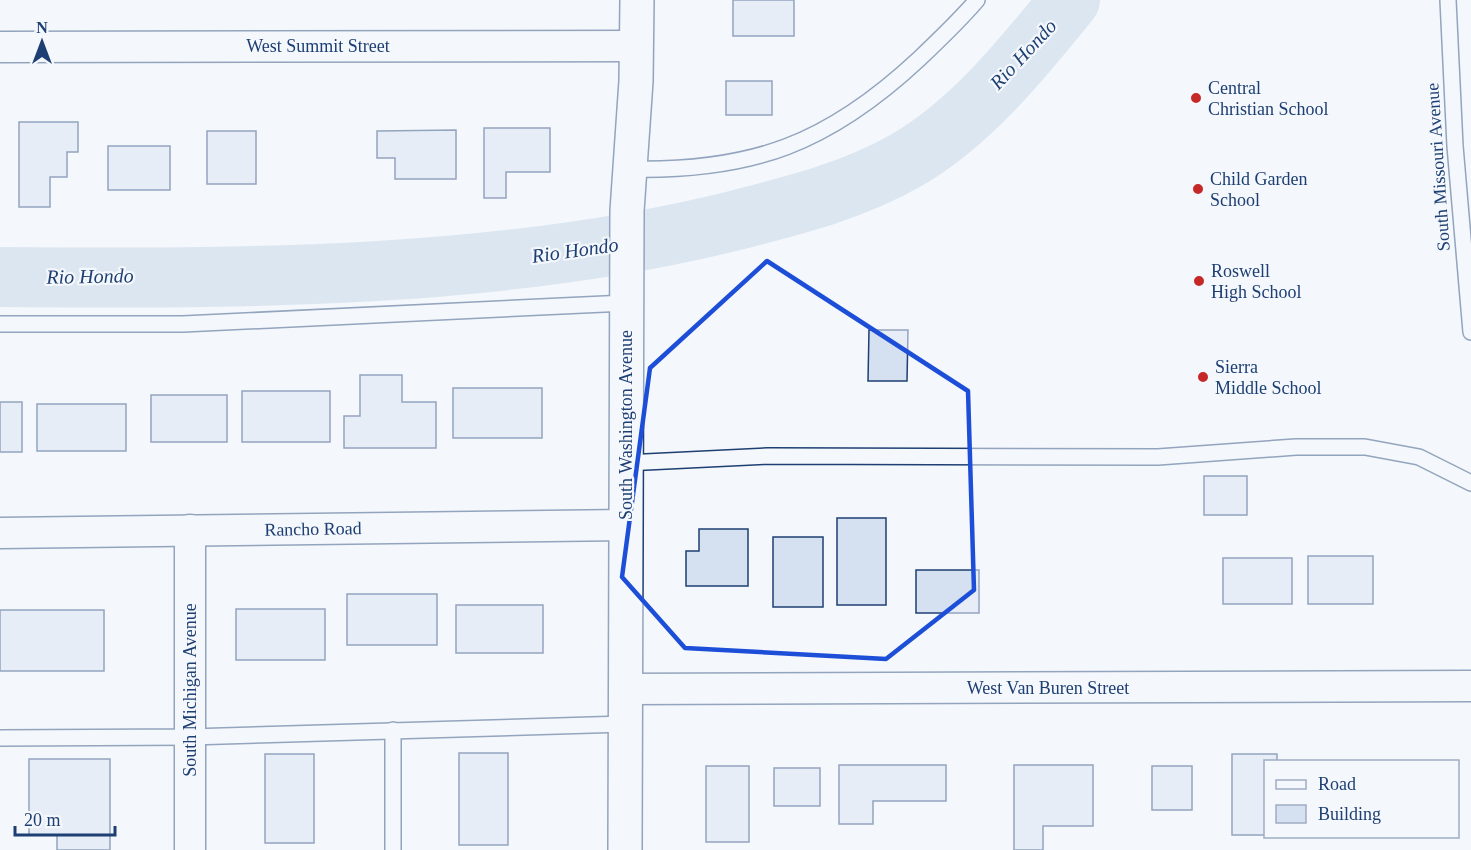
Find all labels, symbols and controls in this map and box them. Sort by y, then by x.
north arrow [12,12,72,72]
water label: Rio Hondo [985,15,1061,94]
text: N [36,19,48,36]
street label: West Summit Street [246,36,390,56]
place label: Central Christian School [1208,78,1329,119]
street label: South Missouri Avenue [1422,82,1454,252]
marker: Central Christian School [1189,91,1203,105]
place label: Child Garden School [1210,169,1307,210]
marker: Child Garden School [1191,182,1205,196]
water label: Rio Hondo [529,233,620,267]
place label: Roswell High School [1211,261,1302,302]
water label: Rio Hondo [45,264,134,288]
marker: Roswell High School [1192,274,1206,288]
street label: South Washington Avenue [616,330,636,520]
place label: Sierra Middle School [1215,357,1322,398]
marker: Sierra Middle School [1196,370,1210,384]
street label: Rancho Road [264,518,362,540]
street label: South Michigan Avenue [180,603,200,777]
street label: West Van Buren Street [967,678,1129,698]
legend [1264,760,1459,838]
text: Road [1318,774,1356,794]
scale bar [15,799,116,837]
text: Building [1318,804,1381,824]
text: 20 m [24,810,61,830]

